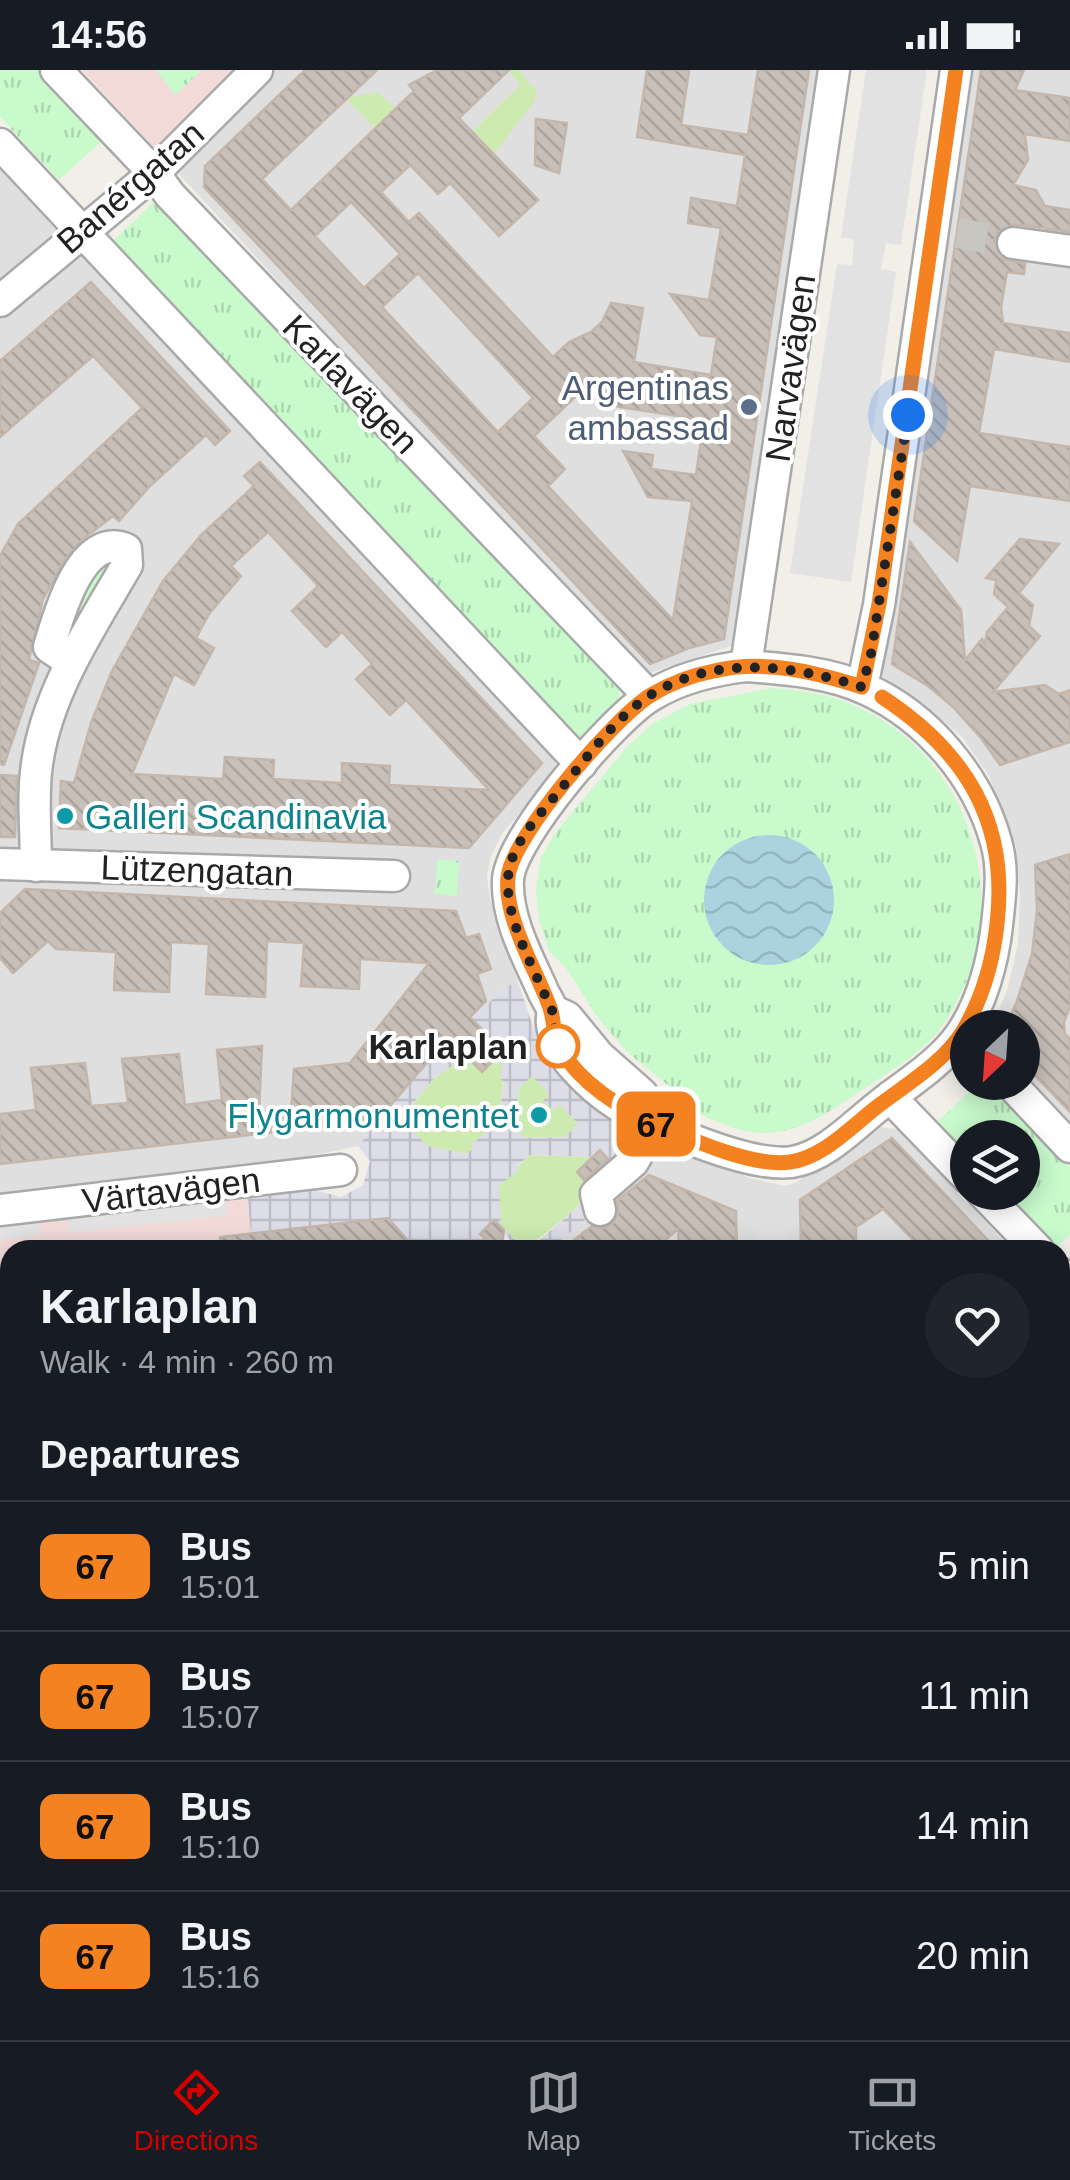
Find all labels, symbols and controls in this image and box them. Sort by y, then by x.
text: 14:56 [50,14,147,56]
street label: Banérgatan [49,113,211,261]
street label: Narvavägen [758,272,822,464]
street label: Karlavägen [275,307,427,461]
place label: Argentinas ambassad [562,368,729,447]
your location [883,390,933,440]
marker: Argentinas ambassad [738,396,760,418]
place label: Galleri Scandinavia [85,797,387,836]
marker: Galleri Scandinavia [54,805,76,827]
street label: Lützengatan [100,847,294,893]
north arrow [950,1010,1040,1100]
map controls [950,1010,1040,1210]
marker: Karlaplan [537,1025,579,1067]
place label: Karlaplan [369,1027,528,1066]
line badge: 67 [611,1092,701,1156]
place label: Flygarmonumentet [227,1096,519,1135]
marker: Flygarmonumentet [528,1104,550,1126]
text: 67 [637,1105,675,1144]
button: layers [950,1120,1040,1210]
street label: Värtavägen [80,1160,262,1220]
button: heart [925,1273,1030,1378]
text: Karlaplan [40,1280,259,1333]
text: Walk · 4 min · 260 m [40,1344,334,1380]
text: Departures [40,1434,241,1476]
text: Bus [180,1526,252,1568]
text: 5 min [937,1545,1030,1587]
text: 67 [76,1547,114,1586]
text: 15:01 [180,1569,260,1605]
text: Bus [180,1656,252,1698]
text: 11 min [919,1675,1030,1717]
text: 67 [76,1677,114,1716]
text: 15:07 [180,1699,260,1735]
text: Bus [180,1786,252,1828]
text: 14 min [916,1805,1030,1847]
text: 67 [76,1807,114,1846]
text: 15:10 [180,1829,260,1865]
text: Bus [180,1916,252,1958]
text: 20 min [916,1935,1030,1977]
text: 67 [76,1937,114,1976]
text: 15:16 [180,1959,260,1995]
tab: Directions [134,2065,258,2157]
tab: Map [526,2065,581,2157]
tab: Tickets [849,2065,936,2157]

